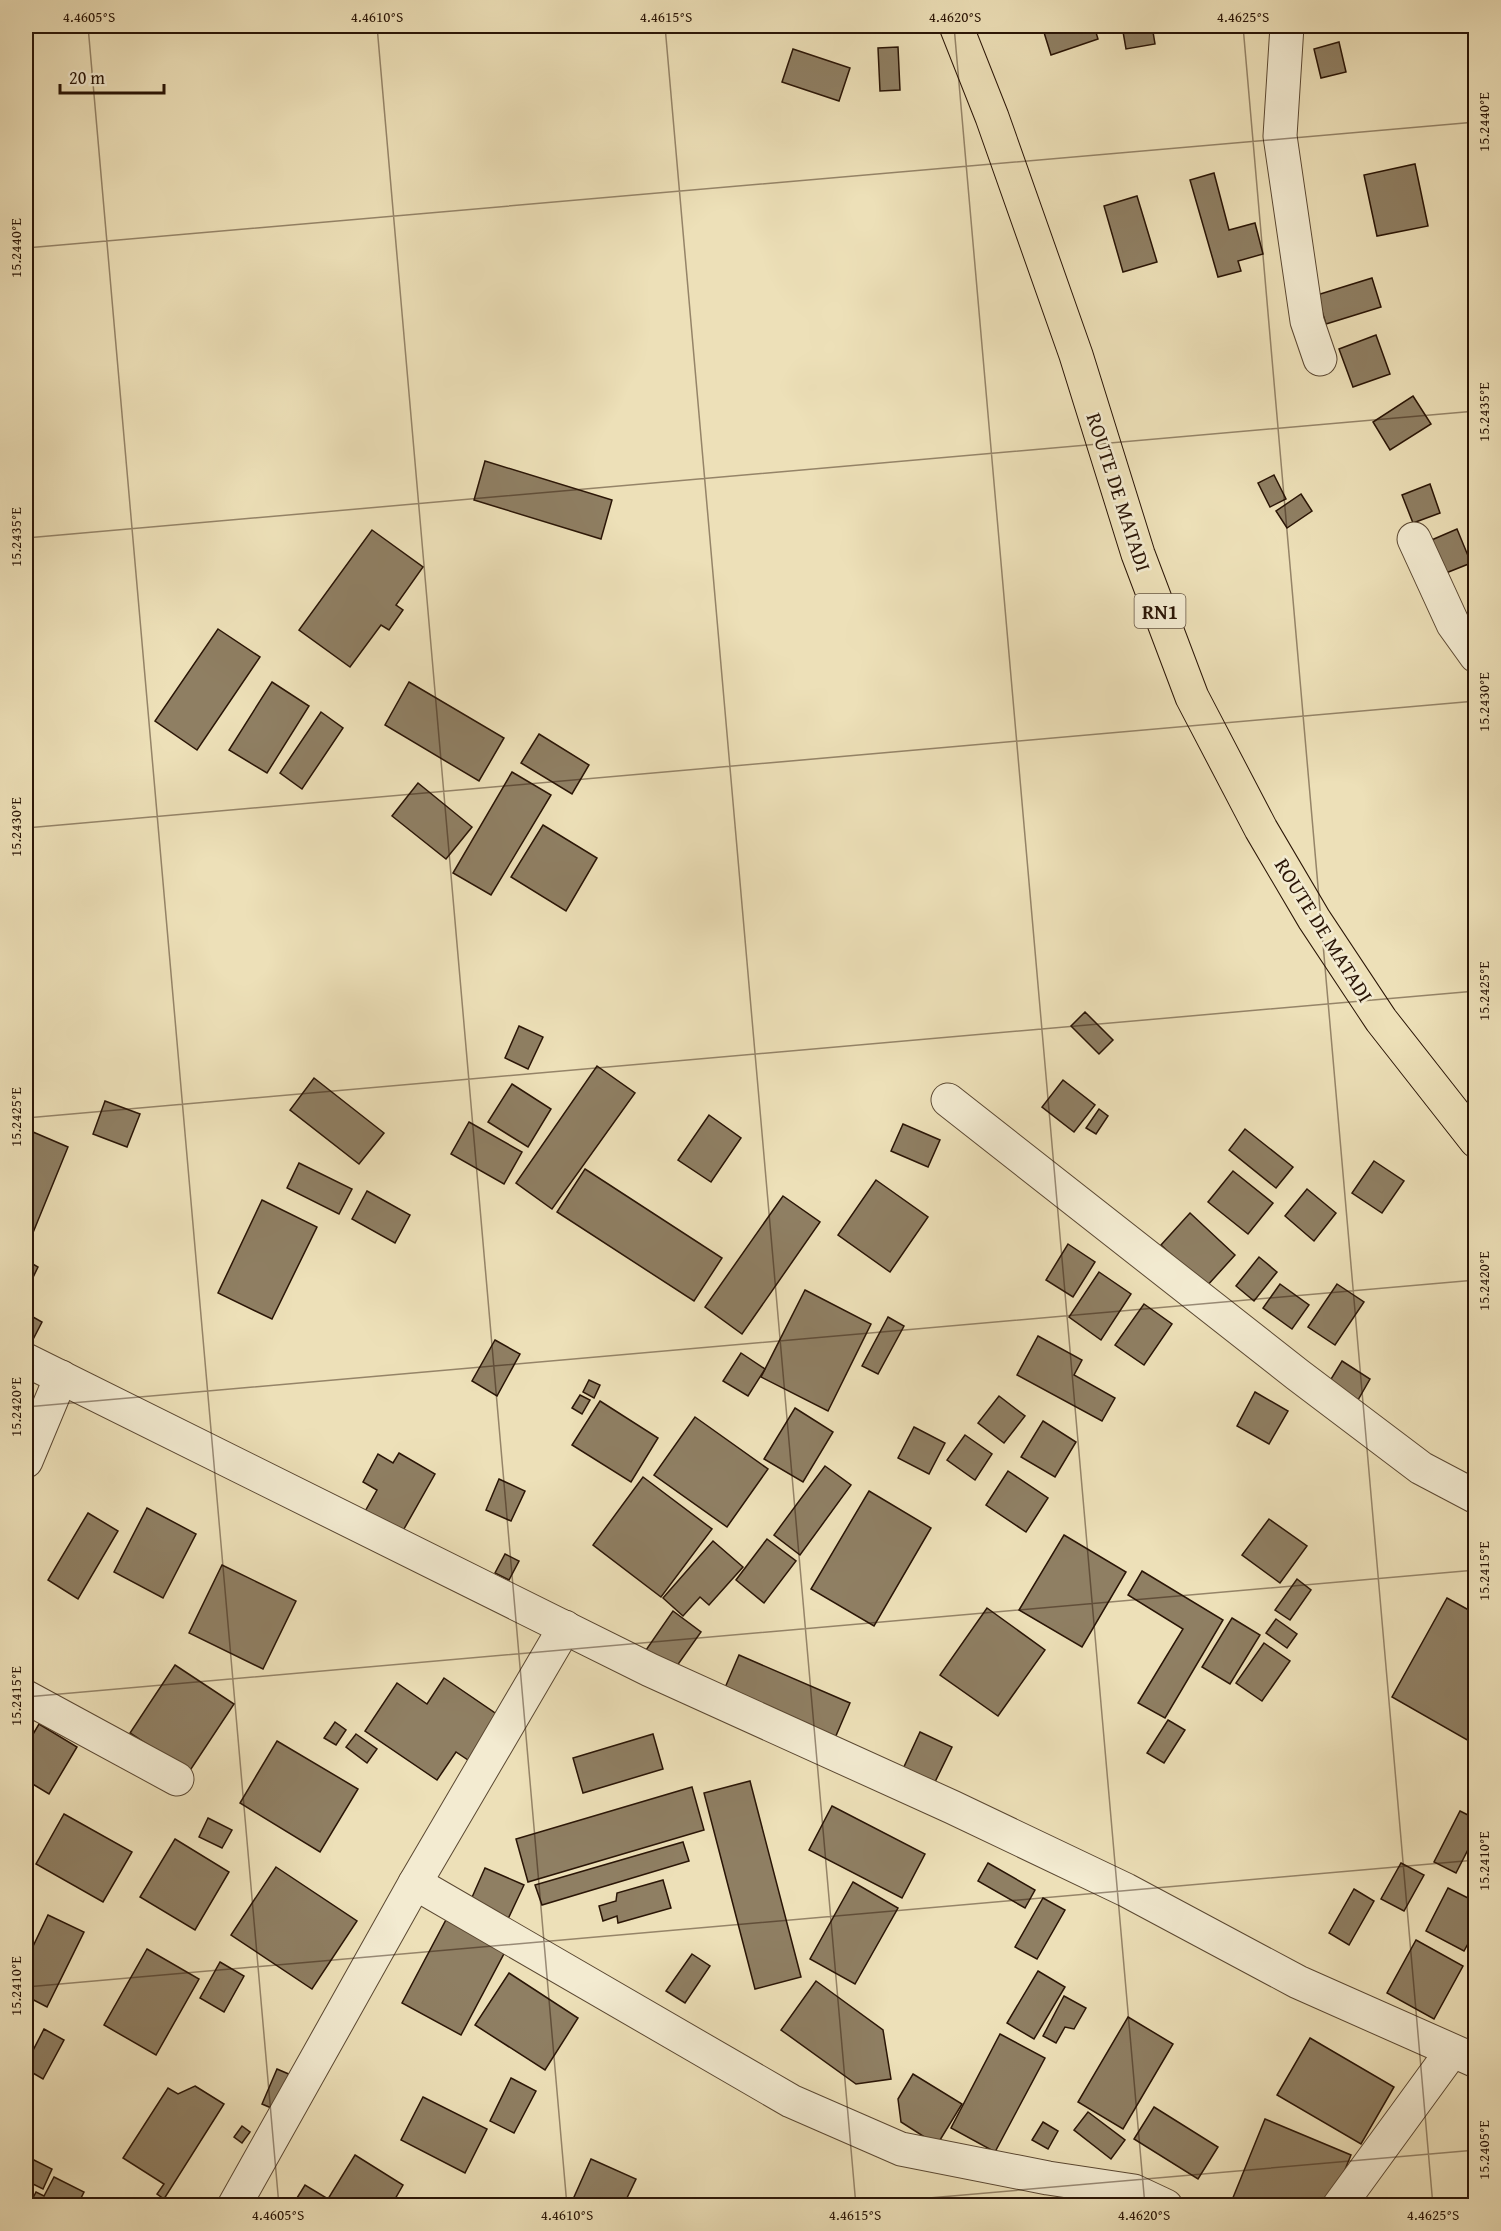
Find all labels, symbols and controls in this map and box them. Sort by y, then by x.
text: 4.4605°S [63,6,115,27]
text: 4.4610°S [351,6,403,27]
text: 4.4615°S [640,6,692,27]
text: 4.4620°S [929,6,981,27]
text: 4.4625°S [1217,6,1269,27]
scale bar [60,57,164,95]
text: 20 m [69,64,105,91]
text: 15.2440°E [1473,92,1494,152]
text: 15.2440°E [5,218,26,278]
text: 15.2435°E [1473,382,1494,442]
street label: ROUTE DE MATADI [1079,409,1159,575]
text: 15.2435°E [5,507,26,567]
road number: RN1 [1134,594,1186,628]
text: 15.2430°E [1473,672,1494,732]
text: 15.2430°E [5,797,26,857]
street label: ROUTE DE MATADI [1267,852,1381,1008]
text: 15.2425°E [1473,961,1494,1021]
text: 15.2425°E [5,1087,26,1147]
text: 15.2420°E [1473,1251,1494,1311]
text: 15.2420°E [5,1377,26,1437]
text: 15.2415°E [1473,1541,1494,1601]
text: 15.2415°E [5,1666,26,1726]
text: 15.2410°E [1473,1831,1494,1891]
text: 15.2410°E [5,1956,26,2016]
text: 15.2405°E [1473,2120,1494,2180]
text: 4.4605°S [252,2204,304,2225]
text: 4.4610°S [541,2204,593,2225]
text: 4.4615°S [829,2204,881,2225]
text: 4.4620°S [1118,2204,1170,2225]
text: 4.4625°S [1407,2204,1459,2225]

